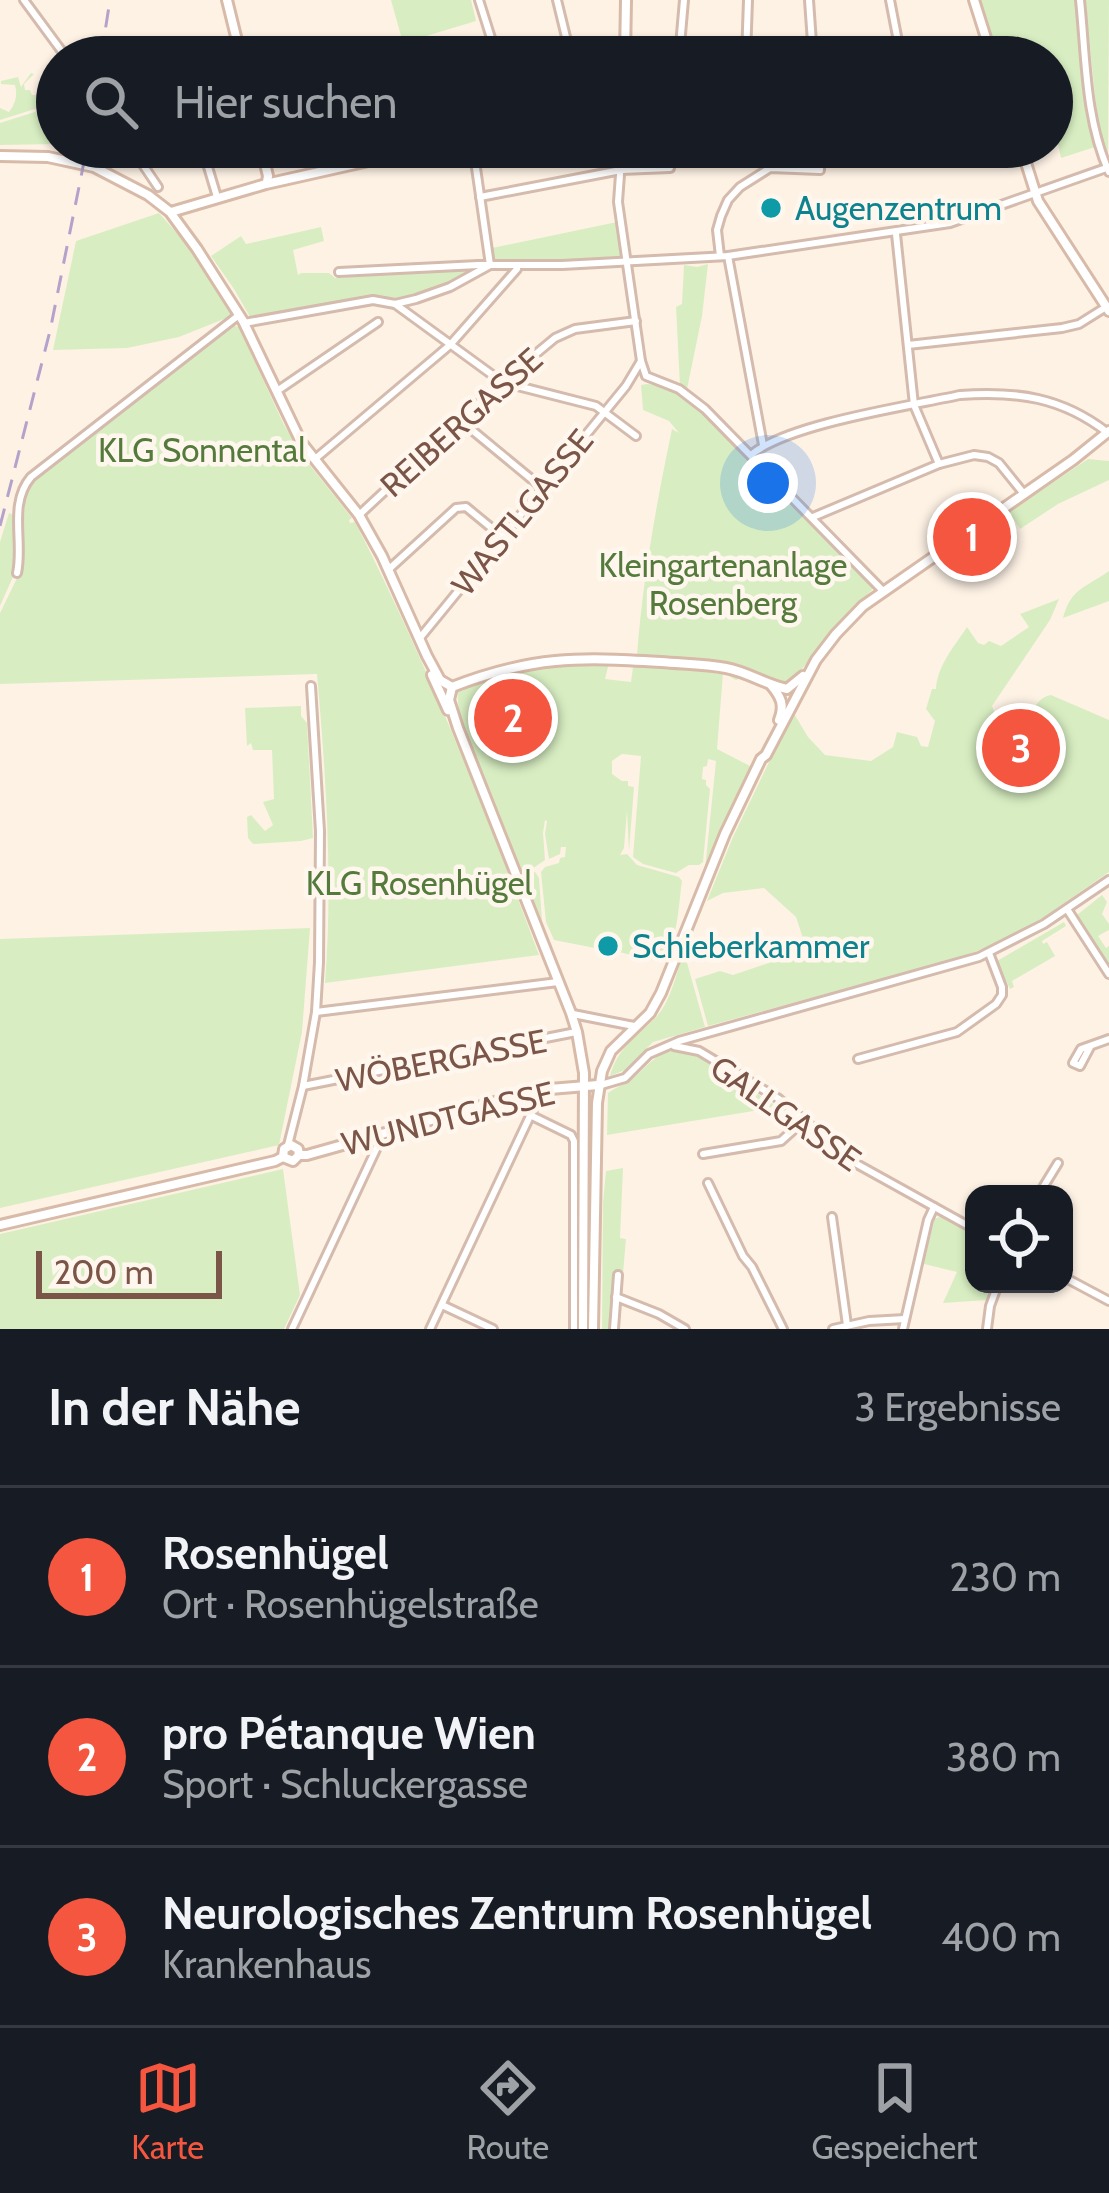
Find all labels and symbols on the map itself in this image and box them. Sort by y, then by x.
place label: Augenzentrum [795,188,1002,228]
marker: Augenzentrum [758,195,784,221]
street label: REIBERGASSE [372,339,550,505]
street label: WASTLGASSE [443,421,601,603]
park label: KLG Sonnental [98,430,306,470]
your location [738,453,798,513]
pin: 1 [933,492,1011,582]
park label: Kleingartenanlage Rosenberg [599,545,847,623]
pin: 2 [474,673,552,763]
pin: 3 [982,703,1060,793]
park label: KLG Rosenhügel [306,863,533,903]
place label: Schieberkammer [632,926,870,966]
marker: Schieberkammer [595,933,621,959]
street label: WÖBERGASSE [332,1020,550,1100]
street label: GALLGASSE [703,1047,869,1179]
street label: WUNDTGASSE [338,1072,558,1164]
scale bar [36,1245,222,1298]

